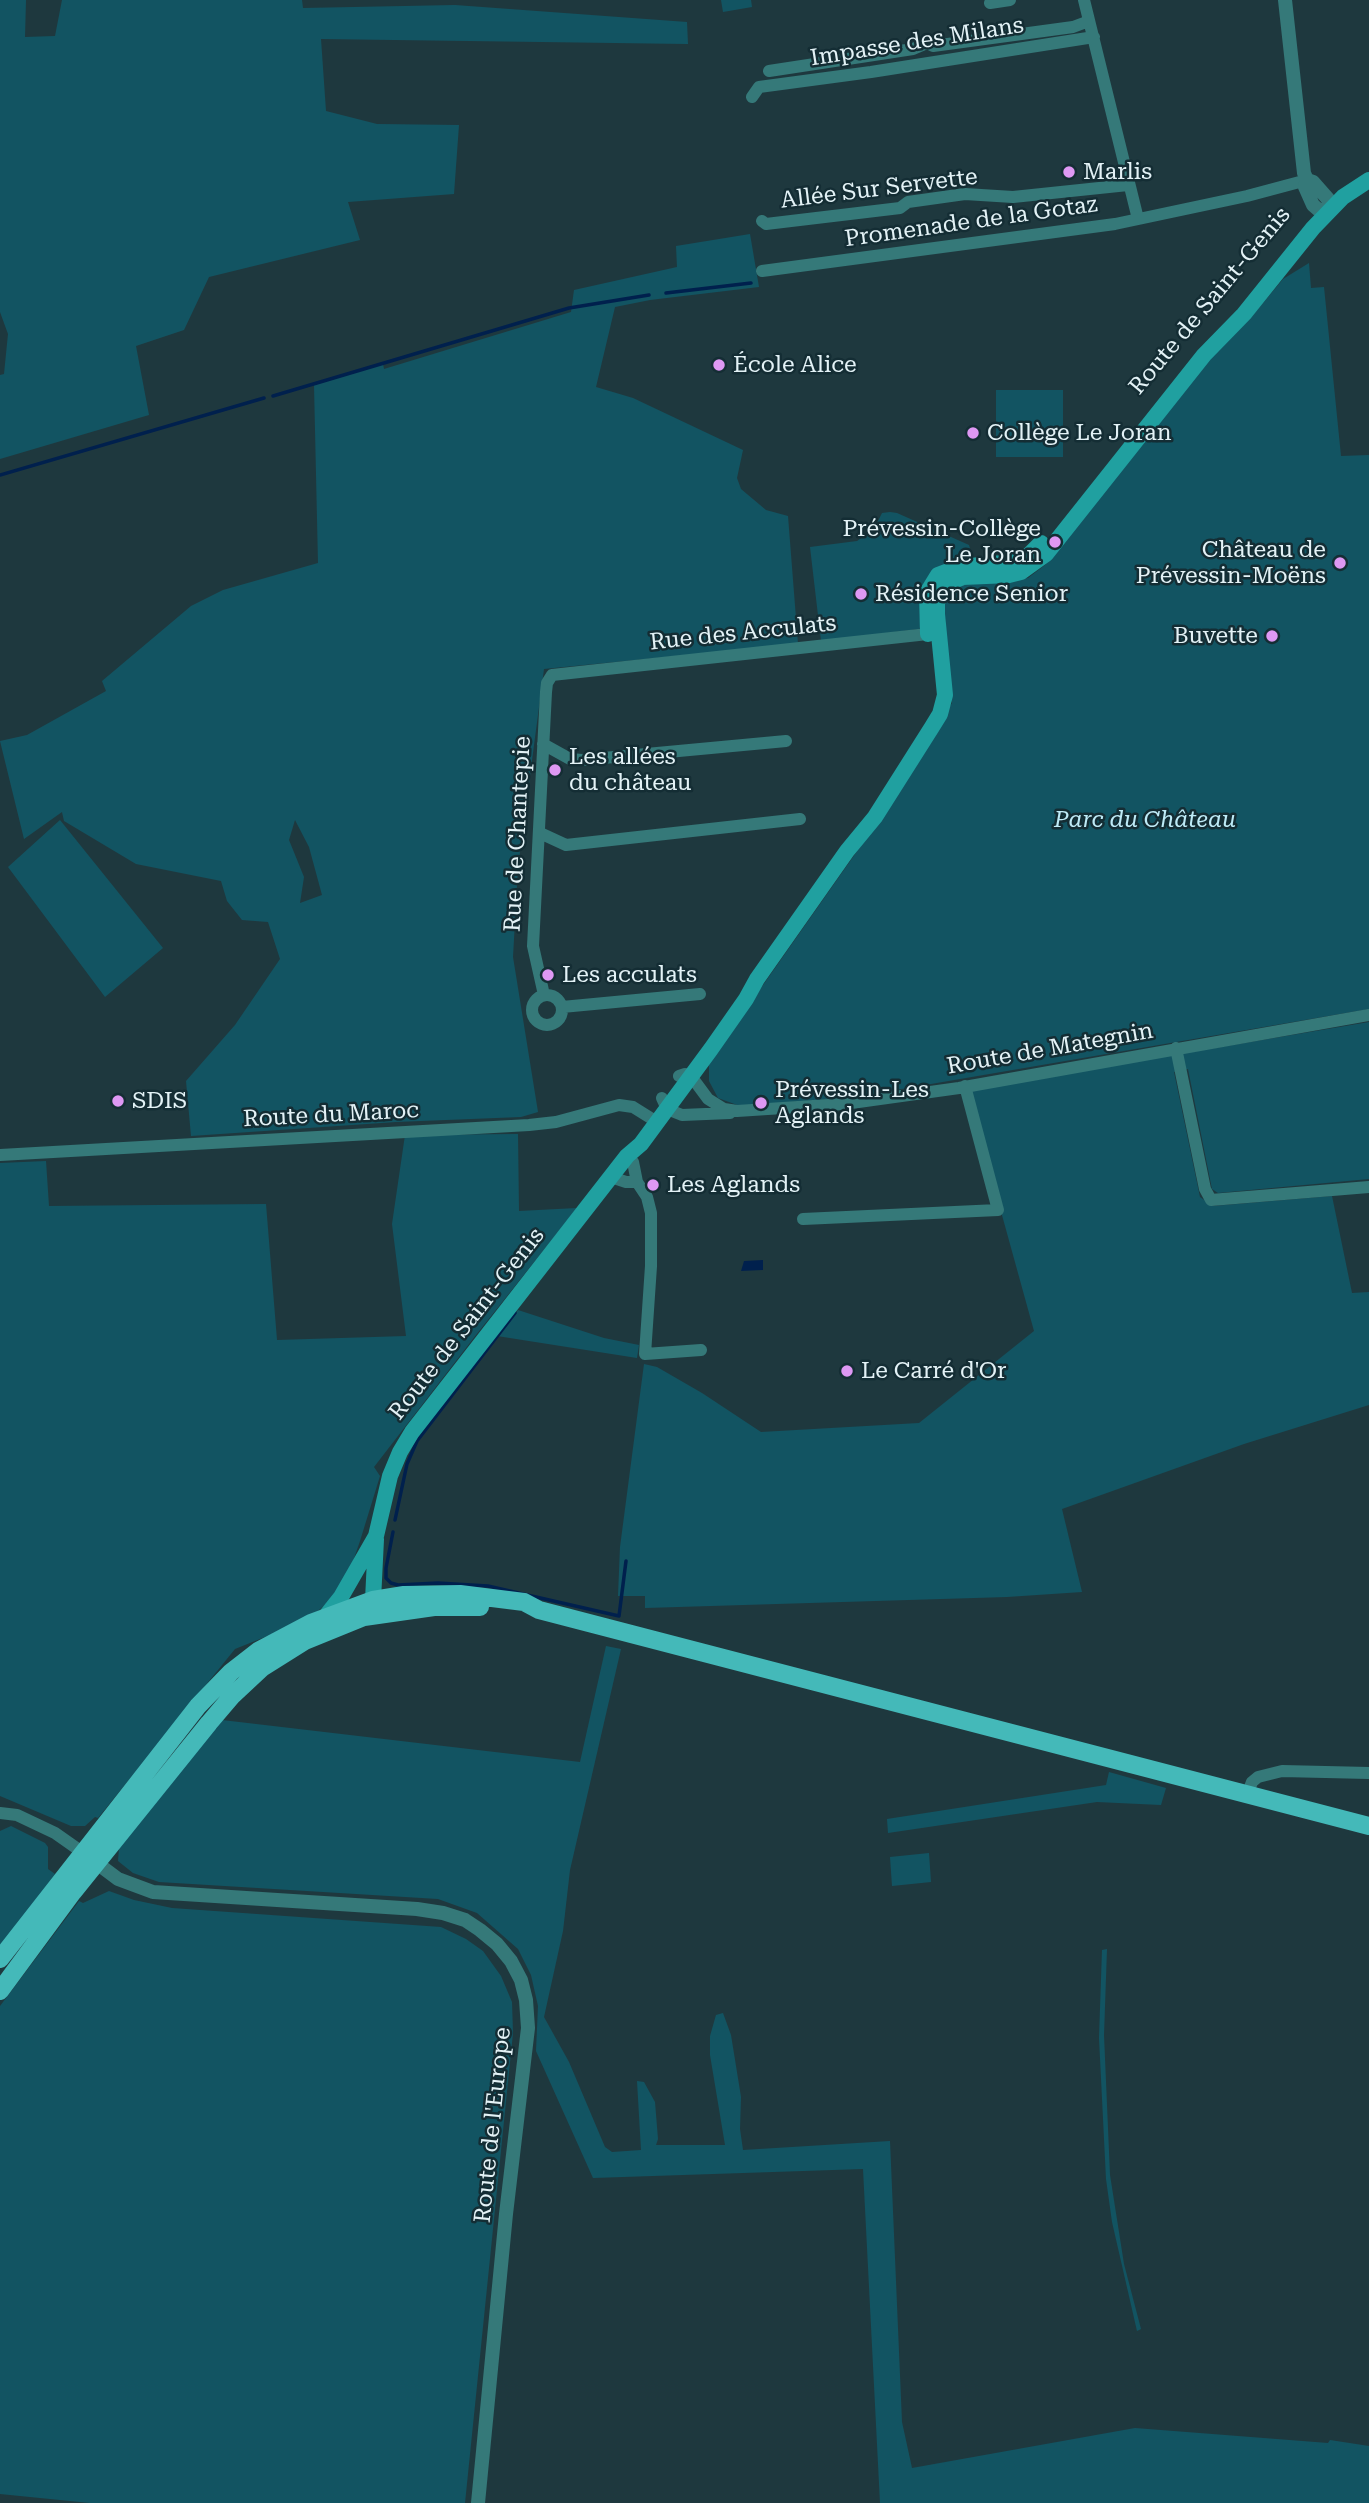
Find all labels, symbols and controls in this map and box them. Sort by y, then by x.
street label: Impasse des Milans [808,12,1026,72]
place label: Marlis [1083,158,1152,186]
street label: Allée Sur Servette [779,163,979,215]
marker: Marlis [1061,164,1077,180]
street label: Promenade de la Gotaz [843,191,1099,253]
street label: Route de Saint-Genis [1124,202,1296,400]
place label: École Alice [733,351,857,379]
marker: École Alice [711,357,727,373]
place label: Collège Le Joran [987,419,1171,447]
marker: Collège Le Joran [965,425,981,441]
place label: Prévessin-Collège Le Joran [842,515,1041,569]
marker: Prévessin-Collège Le Joran [1047,534,1063,550]
place label: Château de Prévessin-Moëns [1136,536,1326,590]
marker: Château de Prévessin-Moëns [1332,555,1348,571]
place label: Résidence Senior [875,580,1068,608]
marker: Résidence Senior [853,586,869,602]
street label: Rue des Acculats [648,609,838,657]
place label: Buvette [1173,622,1258,650]
marker: Buvette [1264,628,1280,644]
street label: Rue de Chantepie [499,735,537,933]
place label: Les allées du château [569,743,691,797]
marker: Les allées du château [547,762,563,778]
park label: Parc du Château [1054,806,1236,834]
place label: Les acculats [562,961,697,989]
marker: Les acculats [540,967,556,983]
street label: Route de Mategnin [945,1017,1155,1081]
place label: Prévessin-Les Aglands [775,1076,929,1130]
place label: SDIS [132,1087,187,1115]
marker: SDIS [110,1093,126,1109]
marker: Prévessin-Les Aglands [753,1095,769,1111]
street label: Route du Maroc [242,1097,420,1133]
place label: Les Aglands [667,1171,800,1199]
marker: Les Aglands [645,1177,661,1193]
street label: Route de Saint-Genis [383,1222,551,1426]
place label: Le Carré d'Or [861,1357,1007,1385]
marker: Le Carré d'Or [839,1363,855,1379]
street label: Route de l'Europe [469,2026,517,2224]

